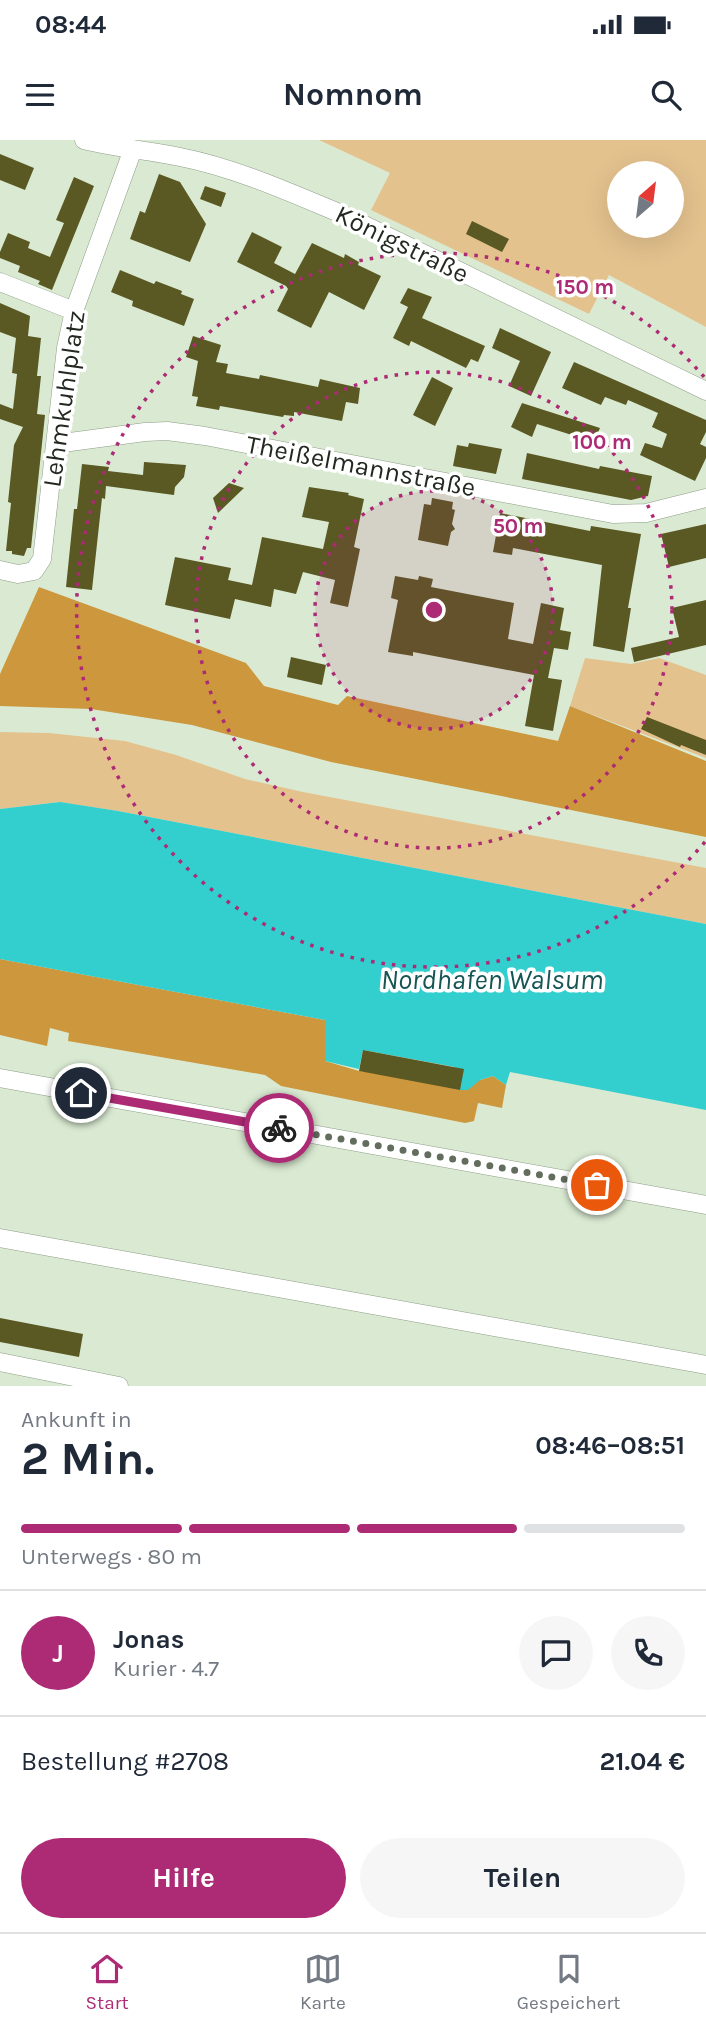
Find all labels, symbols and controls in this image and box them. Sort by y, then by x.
text: 08:44 [35,9,106,40]
icon: menu [21,76,59,114]
text: Nomnom [283,76,423,113]
icon: search [647,76,685,114]
north arrow [607,161,684,238]
map controls [607,161,684,238]
street label: Königstraße [330,198,474,290]
text: 150 m [556,275,614,299]
street label: Lehmkuhlplatz [36,309,92,489]
street label: Theißelmannstraße [244,429,478,503]
text: 100 m [572,430,632,454]
text: 50 m [493,514,543,538]
centre of rings [422,598,446,622]
water label: Nordhafen Walsum [381,963,603,996]
pin [51,1063,111,1123]
icon: home [62,1074,100,1112]
courier [244,1093,314,1163]
icon: bike [260,1109,298,1147]
pin [567,1155,627,1215]
icon: bag [578,1166,616,1204]
text: Ankunft in [21,1406,132,1433]
text: 08:46–08:51 [535,1430,685,1461]
text: 2 Min. [21,1432,154,1486]
text: Unterwegs · 80 m [21,1543,202,1570]
button: chat [519,1616,593,1690]
button: phone [611,1616,685,1690]
text: Jonas [113,1624,184,1655]
text: J [52,1638,64,1669]
text: Kurier · 4.7 [113,1655,219,1682]
text: Bestellung #2708 [21,1746,229,1777]
text: 21.04 € [599,1746,685,1777]
button: Hilfe [21,1838,346,1918]
button: Teilen [360,1838,685,1918]
tab: Start [86,1950,129,2014]
tab: Karte [300,1950,346,2014]
tab: Gespeichert [517,1950,620,2014]

